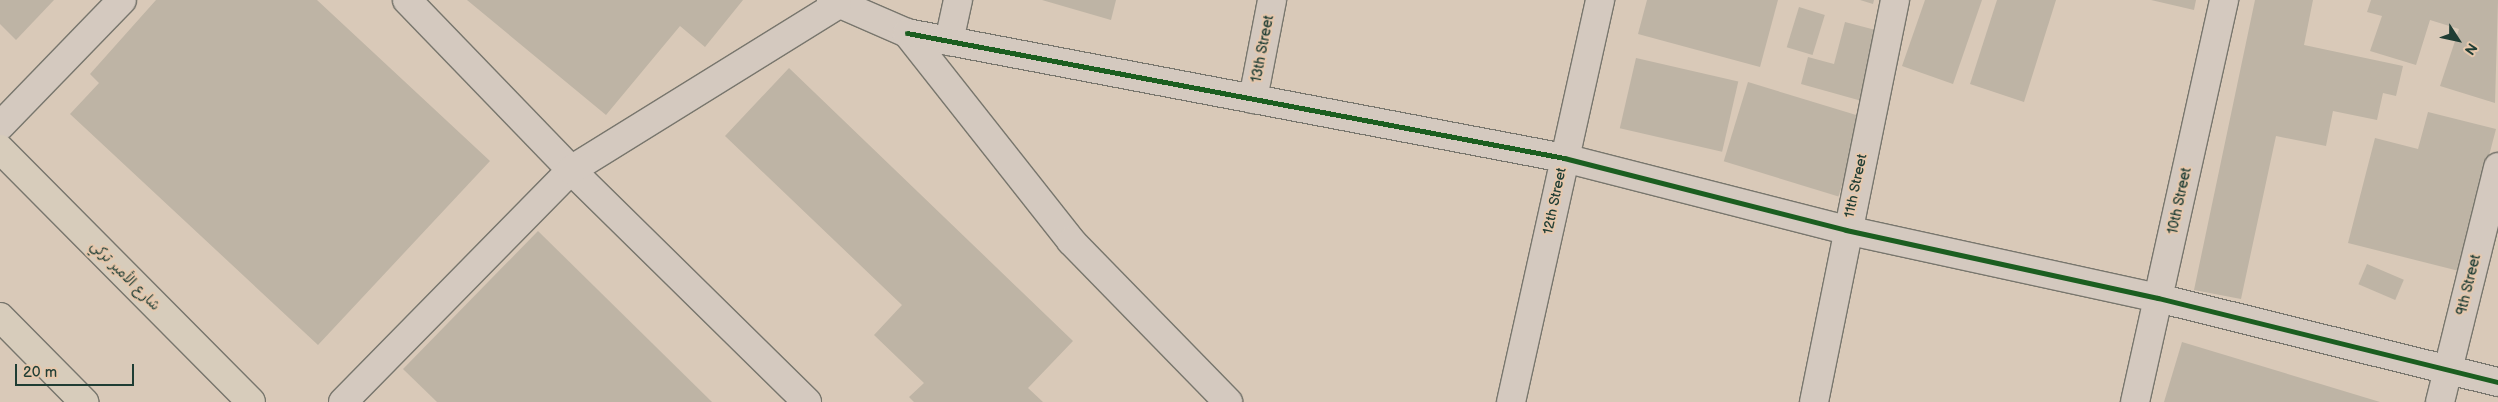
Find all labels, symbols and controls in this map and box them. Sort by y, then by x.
street label: 13th Street [1248,14,1278,84]
north arrow [2433,15,2483,65]
text: N [2461,40,2481,58]
street label: 11th Street [1841,152,1871,220]
street label: 12th Street [1540,166,1570,236]
street label: 10th Street [2165,166,2195,236]
street label: شارع الأمير تركي [87,238,163,314]
street label: 9th Street [2453,253,2485,317]
scale bar [18,354,136,386]
text: 20 m [23,363,57,382]

